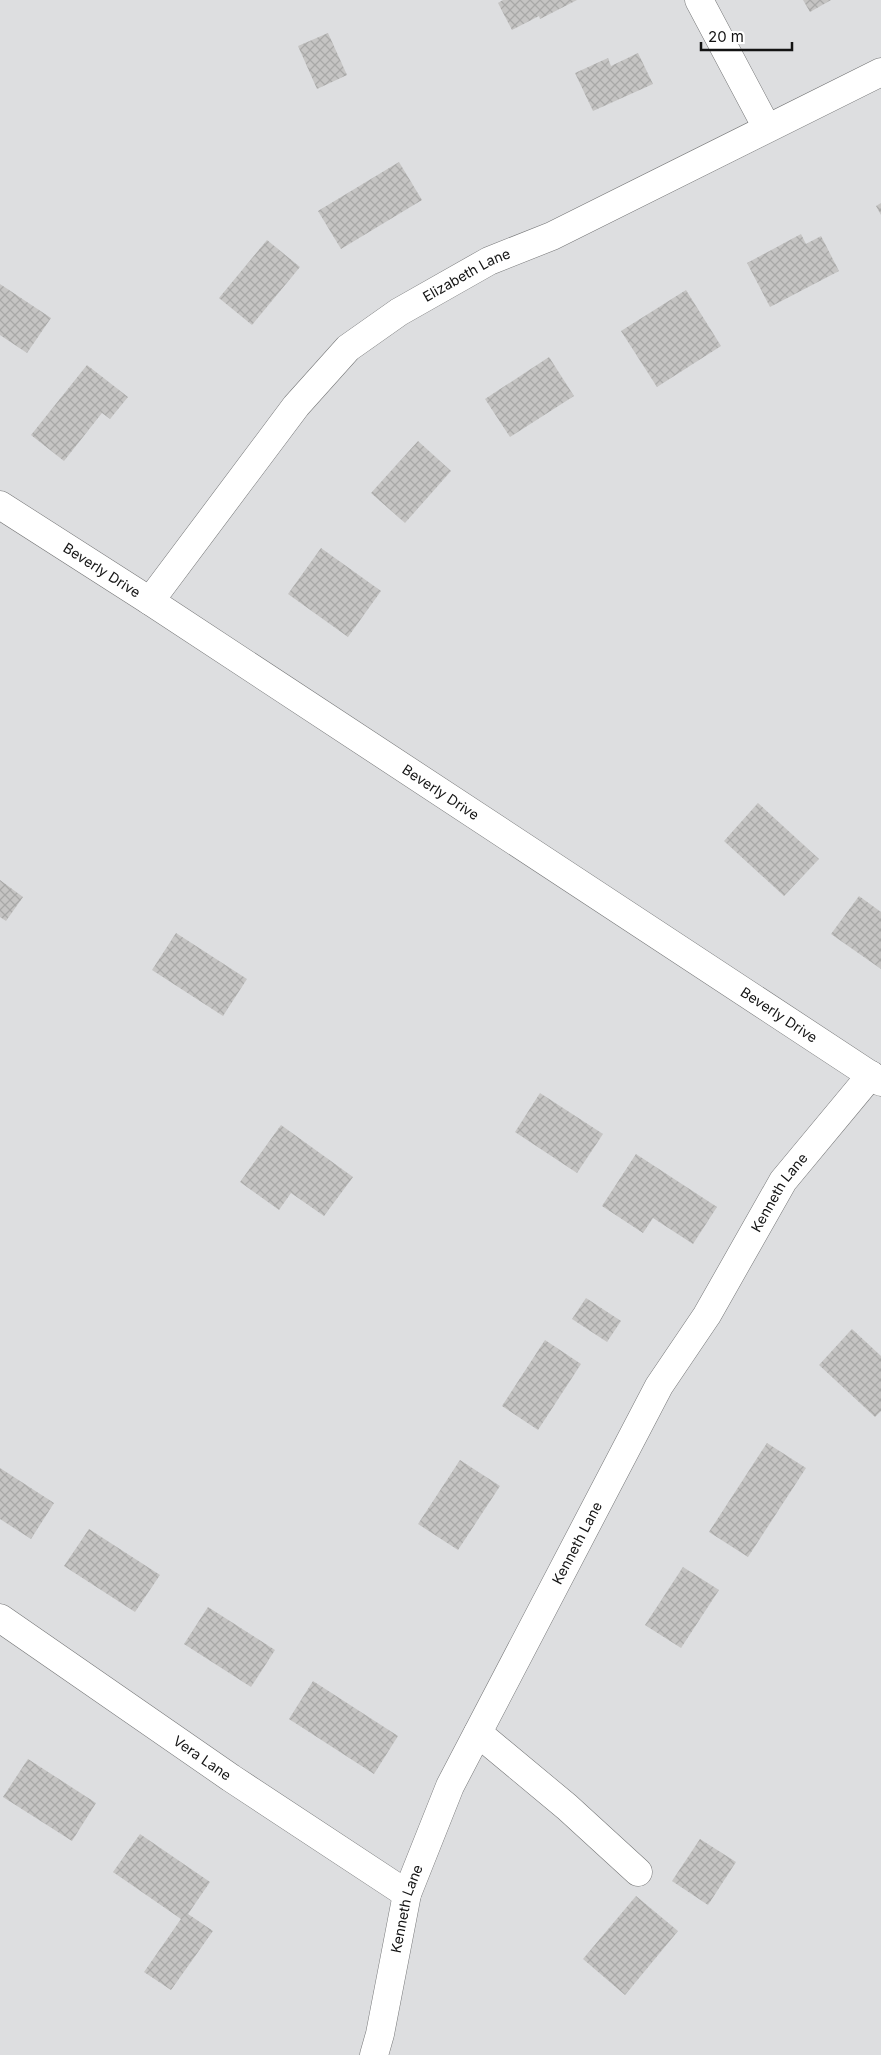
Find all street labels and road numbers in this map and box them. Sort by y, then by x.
street label: Elizabeth Lane [420,245,512,305]
street label: Beverly Drive [60,539,144,601]
street label: Beverly Drive [399,760,483,823]
street label: Beverly Drive [738,983,821,1046]
street label: Kenneth Lane [747,1149,811,1235]
street label: Kenneth Lane [548,1498,605,1587]
street label: Vera Lane [170,1732,235,1784]
street label: Kenneth Lane [387,1862,426,1954]

